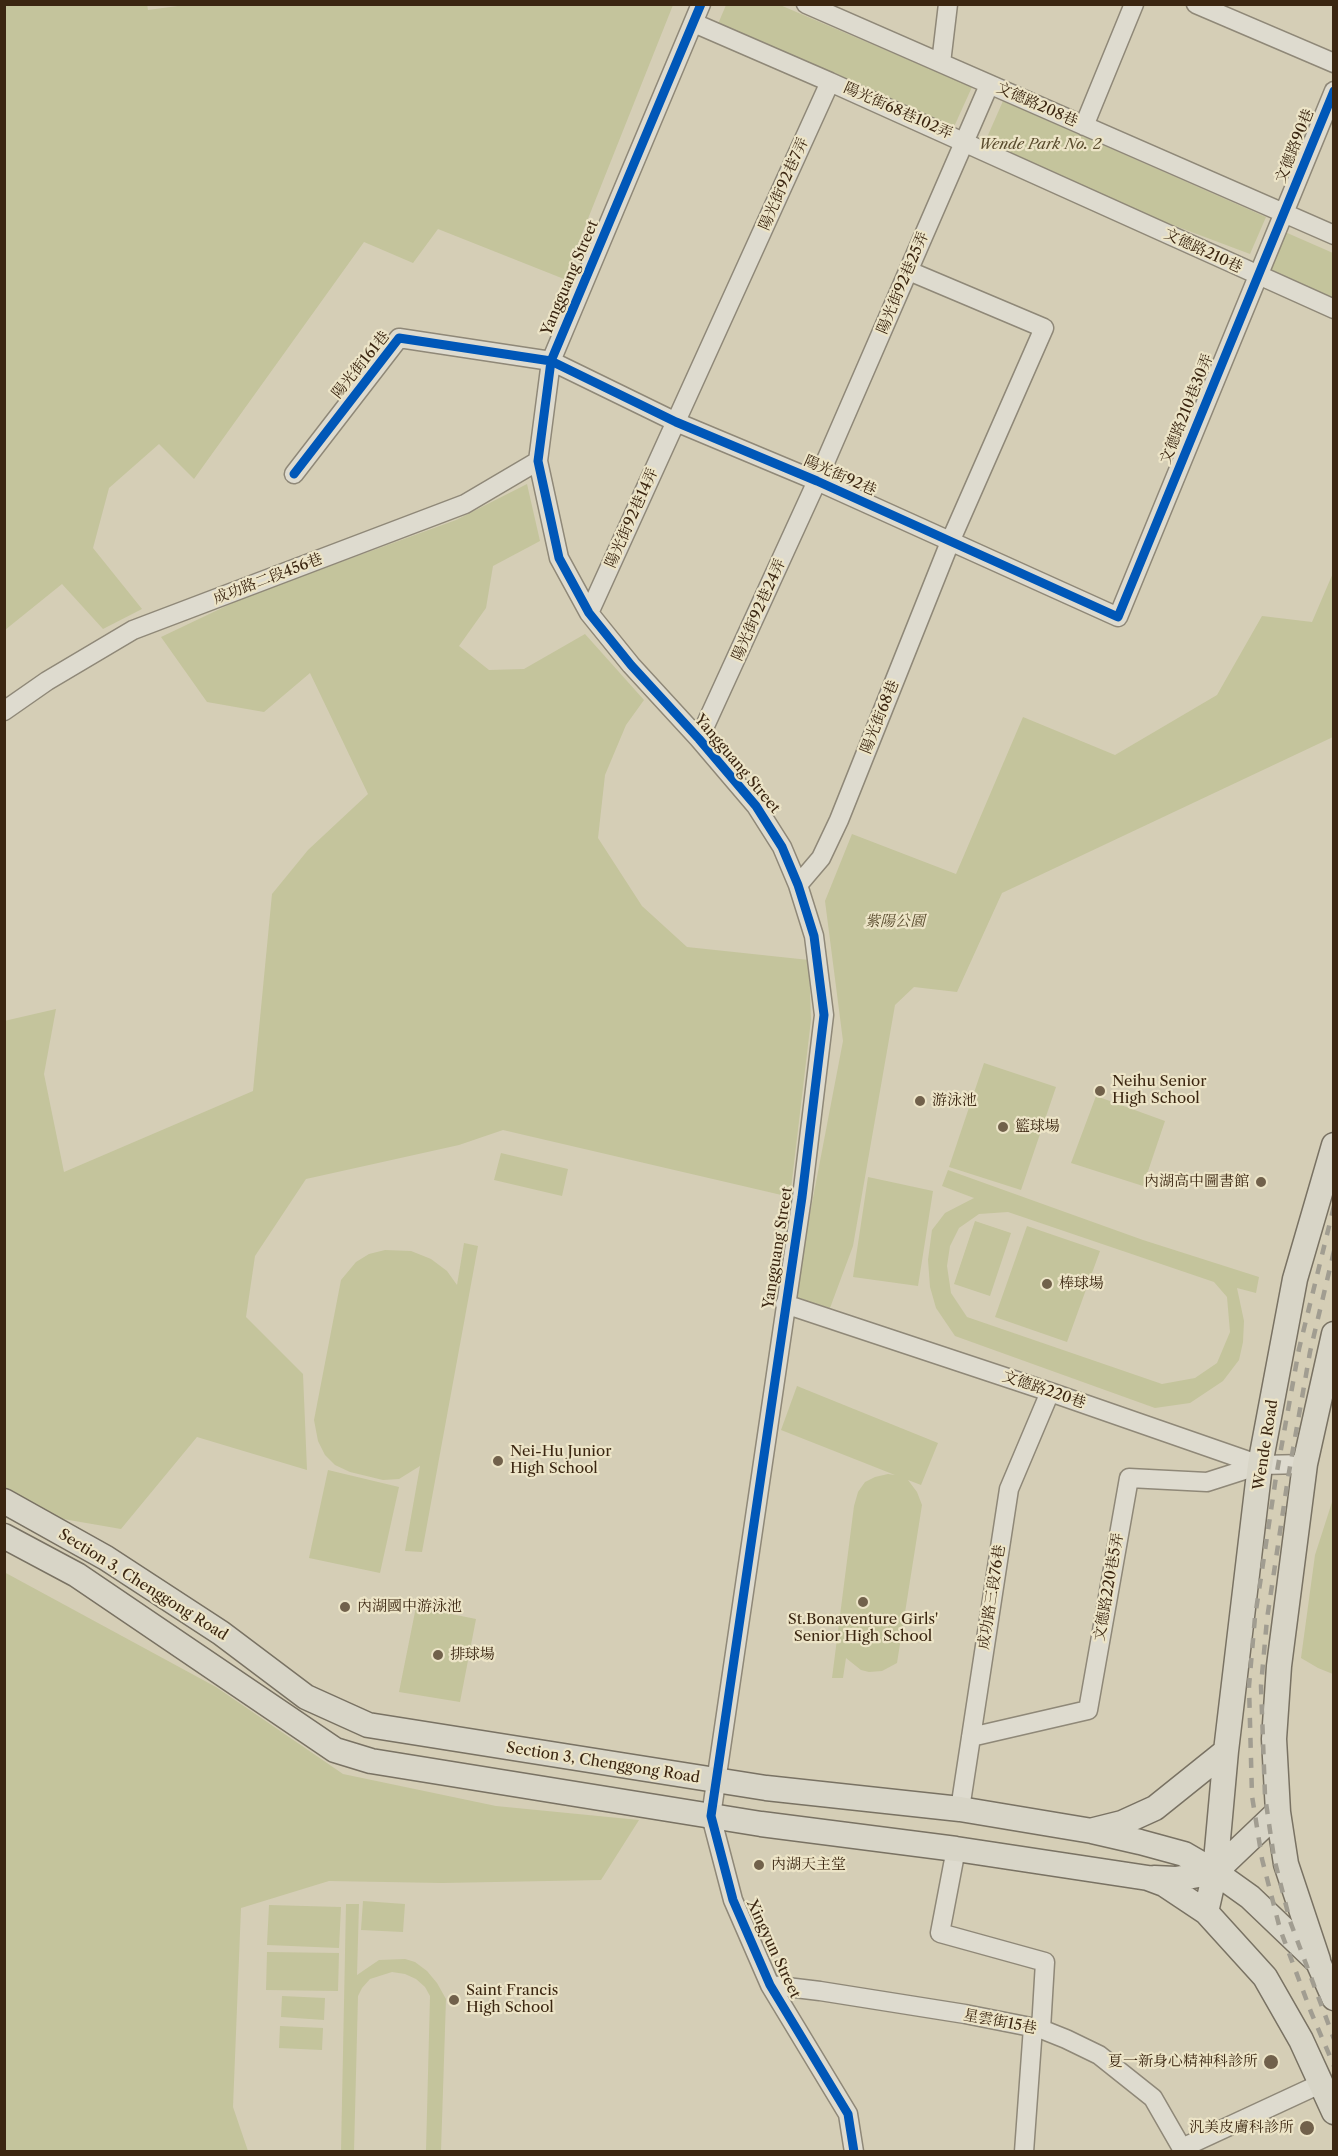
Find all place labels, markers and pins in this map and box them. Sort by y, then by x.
place label: Neihu Senior High School [1112,1073,1206,1108]
marker: Neihu Senior High School [1093,1084,1107,1098]
place label: 游泳池 [932,1092,977,1110]
marker: 游泳池 [913,1094,927,1108]
place label: 籃球場 [1015,1118,1060,1136]
marker: 籃球場 [996,1120,1010,1134]
place label: 內湖高中圖書館 [1144,1173,1249,1191]
marker: 內湖高中圖書館 [1254,1175,1268,1189]
place label: 棒球場 [1059,1275,1104,1293]
marker: 棒球場 [1040,1277,1054,1291]
place label: Nei-Hu Junior High School [510,1443,611,1478]
marker: Nei-Hu Junior High School [491,1454,505,1468]
marker: St.Bonaventure Girls' Senior High School [856,1595,870,1609]
place label: 內湖國中游泳池 [357,1598,462,1616]
marker: 內湖國中游泳池 [338,1600,352,1614]
place label: St.Bonaventure Girls' Senior High School [788,1611,938,1646]
place label: 排球場 [450,1646,495,1664]
marker: 排球場 [431,1648,445,1662]
place label: 內湖天主堂 [771,1856,846,1874]
marker: 內湖天主堂 [752,1858,766,1872]
place label: Saint Francis High School [466,1982,558,2017]
marker: Saint Francis High School [447,1993,461,2007]
place label: 夏一新身心精神科診所 [1108,2053,1258,2071]
marker: 夏一新身心精神科診所 [1262,2053,1280,2071]
place label: 汎美皮膚科診所 [1189,2119,1294,2137]
marker: 汎美皮膚科診所 [1298,2119,1316,2137]

